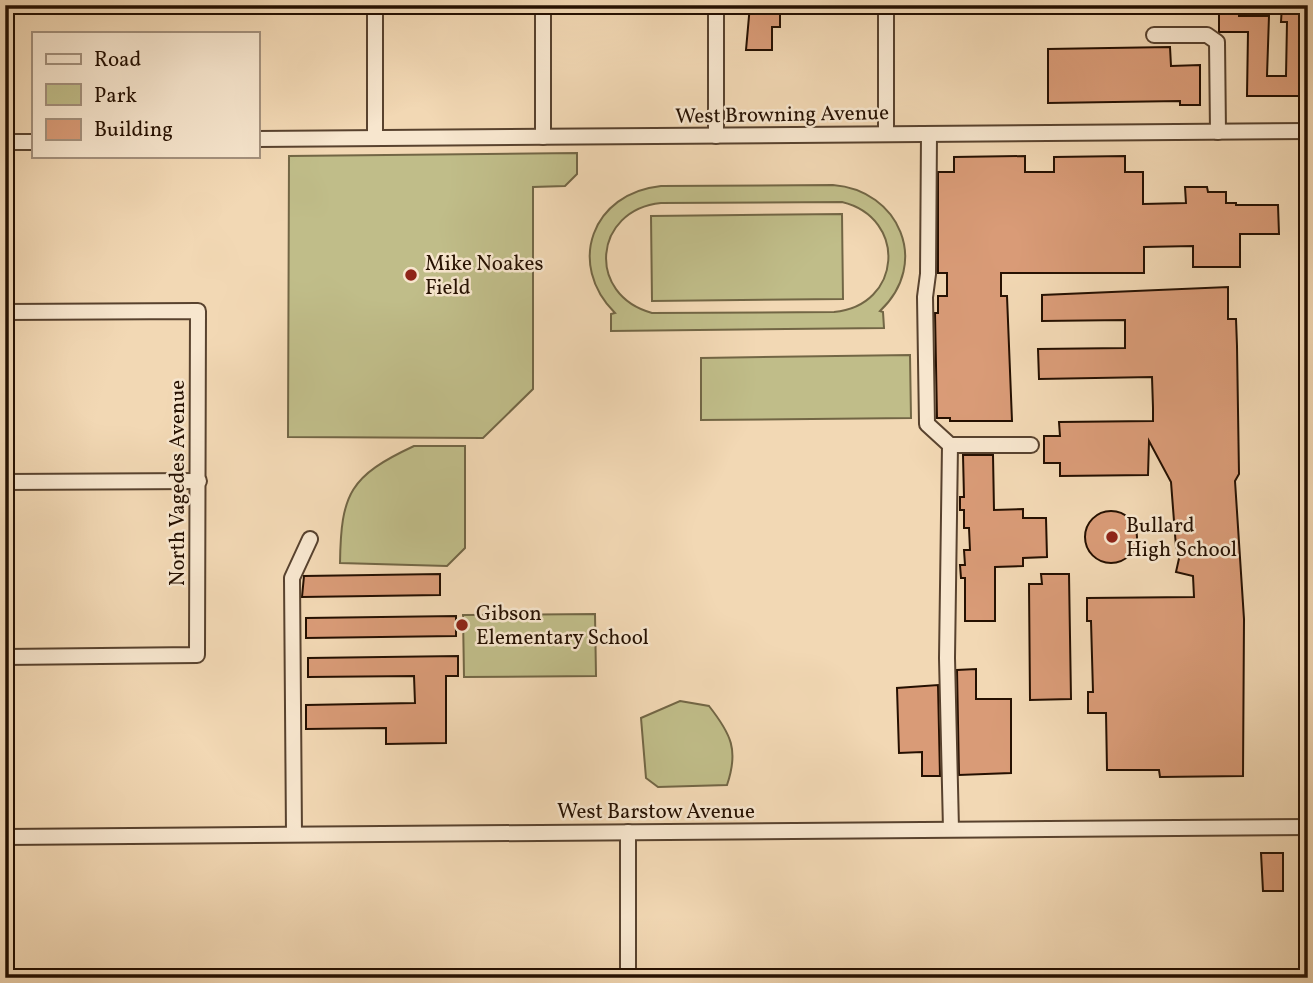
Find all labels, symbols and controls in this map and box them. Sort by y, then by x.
legend [32,32,259,158]
text: Road [94,46,141,75]
text: Park [94,82,137,111]
street label: West Browning Avenue [675,99,889,132]
text: Building [94,116,173,145]
place label: Mike Noakes Field [425,250,543,303]
marker: Mike Noakes Field [403,267,419,283]
street label: North Vagedes Avenue [164,380,193,586]
place label: Bullard High School [1126,512,1237,565]
marker: Bullard High School [1104,529,1120,545]
place label: Gibson Elementary School [476,600,649,653]
marker: Gibson Elementary School [454,617,470,633]
street label: West Barstow Avenue [557,798,755,827]

